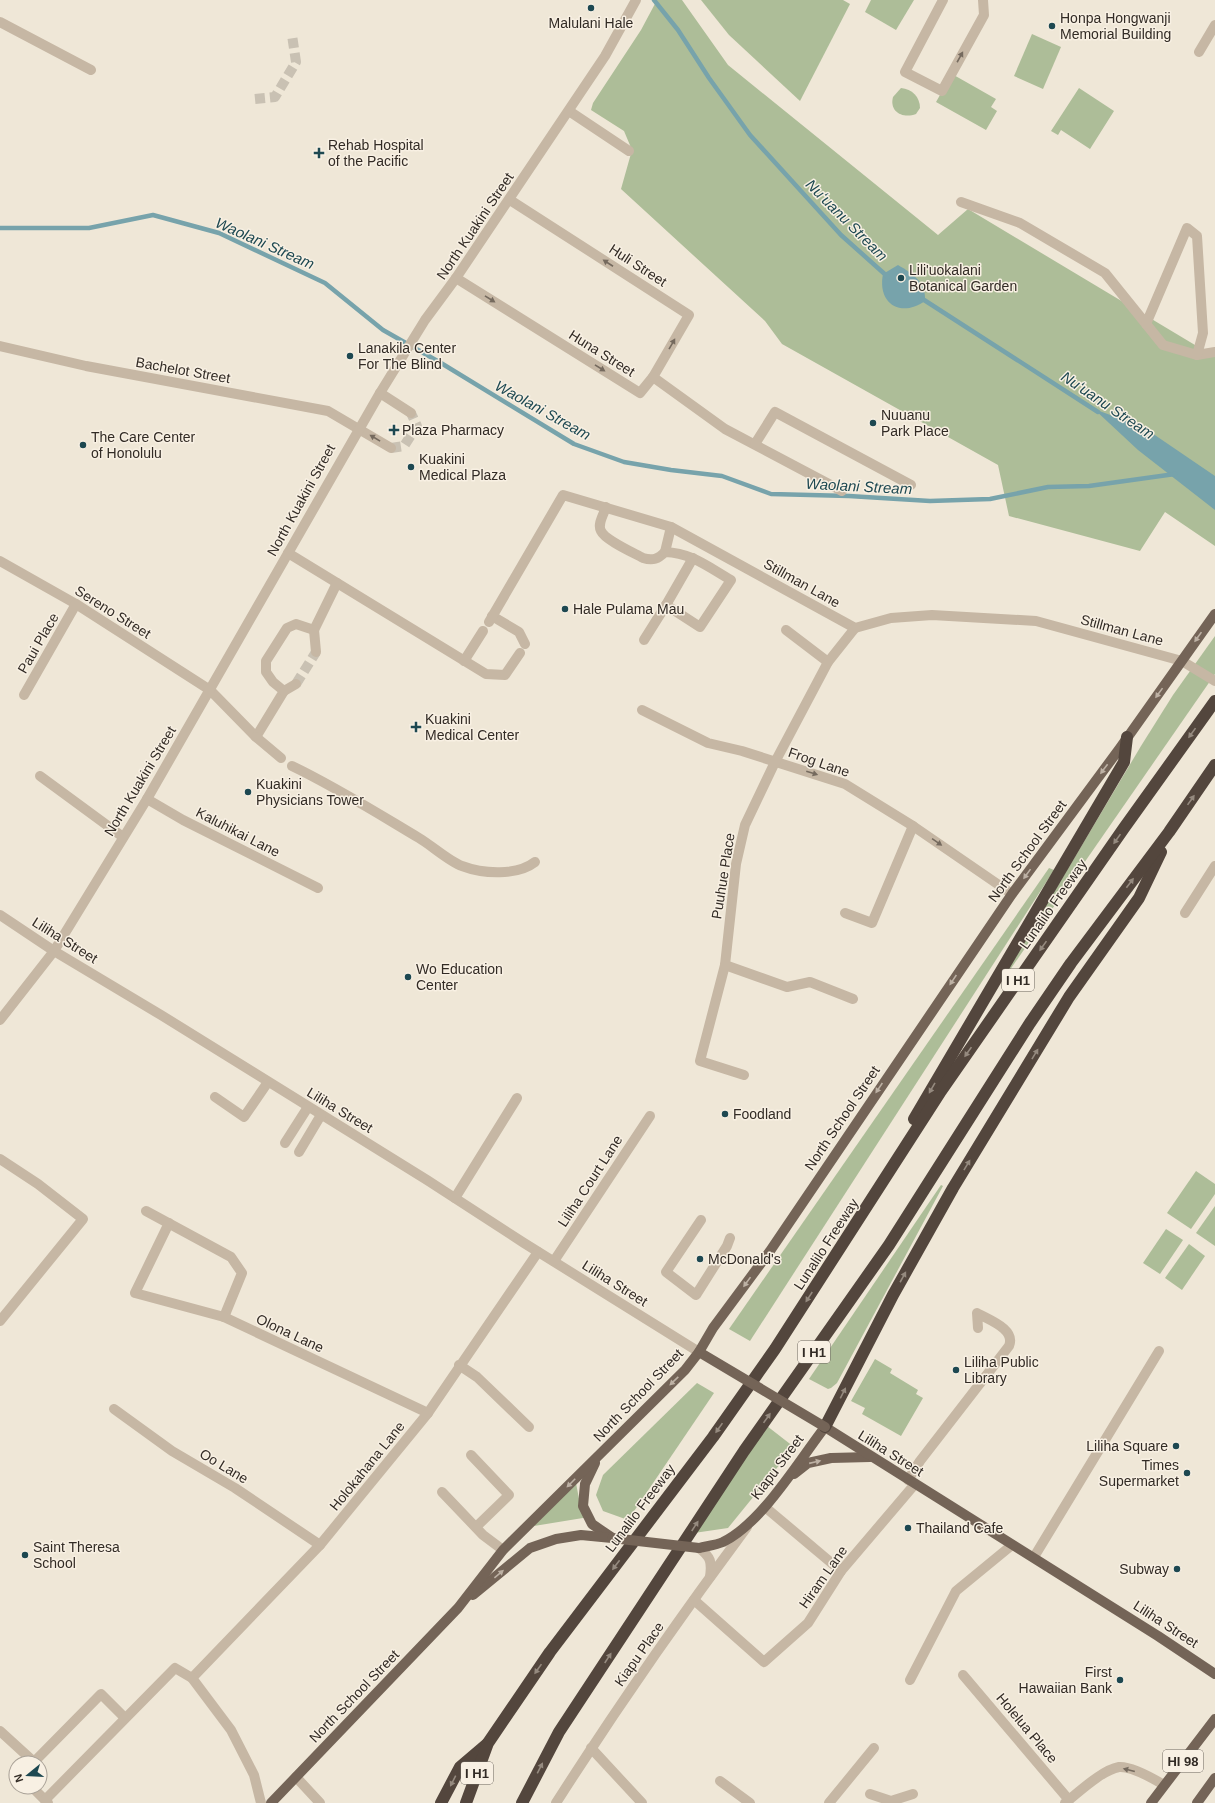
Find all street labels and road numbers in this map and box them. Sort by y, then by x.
street label: North Kuakini Street [433,170,517,282]
street label: Huli Street [606,240,670,290]
street label: Huna Street [566,326,638,380]
street label: Bachelot Street [134,354,232,386]
street label: North Kuakini Street [264,441,338,559]
street label: Stillman Lane [761,555,843,611]
street label: Sereno Street [72,582,154,642]
street label: Paui Place [14,610,62,676]
street label: Stillman Lane [1079,611,1165,649]
street label: North Kuakini Street [101,723,179,839]
street label: Frog Lane [786,744,852,780]
street label: North School Street [985,797,1069,905]
street label: Kaluhikai Lane [193,804,283,860]
street label: Puuhue Place [708,831,738,920]
street label: Lunalilo Freeway [1016,856,1090,952]
street label: Liliha Street [29,914,101,966]
road number: I H1 [1002,969,1034,991]
street label: North School Street [801,1063,883,1173]
street label: Liliha Street [304,1084,376,1136]
street label: Liliha Court Lane [554,1132,626,1230]
street label: Lunalilo Freeway [790,1195,862,1293]
street label: Liliha Street [579,1257,651,1309]
street label: Olona Lane [254,1310,326,1356]
road number: I H1 [798,1341,830,1363]
street label: North School Street [590,1345,686,1444]
street label: Holokahana Lane [326,1418,408,1514]
street label: Liliha Street [855,1427,927,1479]
street label: Kiapu Street [747,1431,807,1503]
street label: Oo Lane [197,1445,251,1487]
street label: Lunalilo Freeway [602,1461,678,1555]
street label: Hiram Lane [796,1543,850,1611]
street label: Liliha Street [1131,1597,1201,1651]
street label: Kiapu Place [611,1619,667,1689]
street label: North School Street [306,1646,402,1745]
street label: Holelua Place [993,1690,1061,1766]
road number: HI 98 [1163,1750,1203,1772]
road number: I H1 [461,1762,493,1784]

